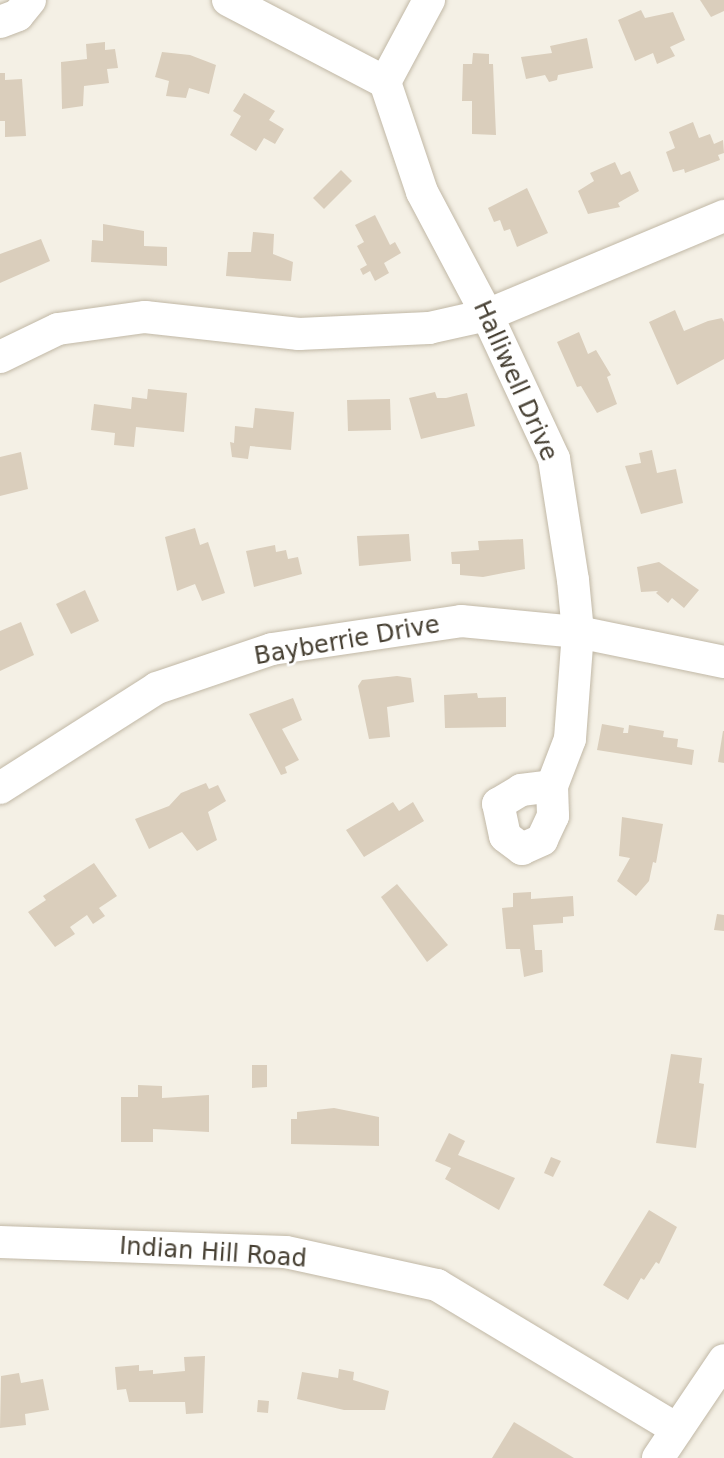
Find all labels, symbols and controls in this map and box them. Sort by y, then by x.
street label: Halliwell Drive [467,297,563,465]
street label: Bayberrie Drive [252,611,442,671]
street label: Indian Hill Road [118,1232,308,1274]

